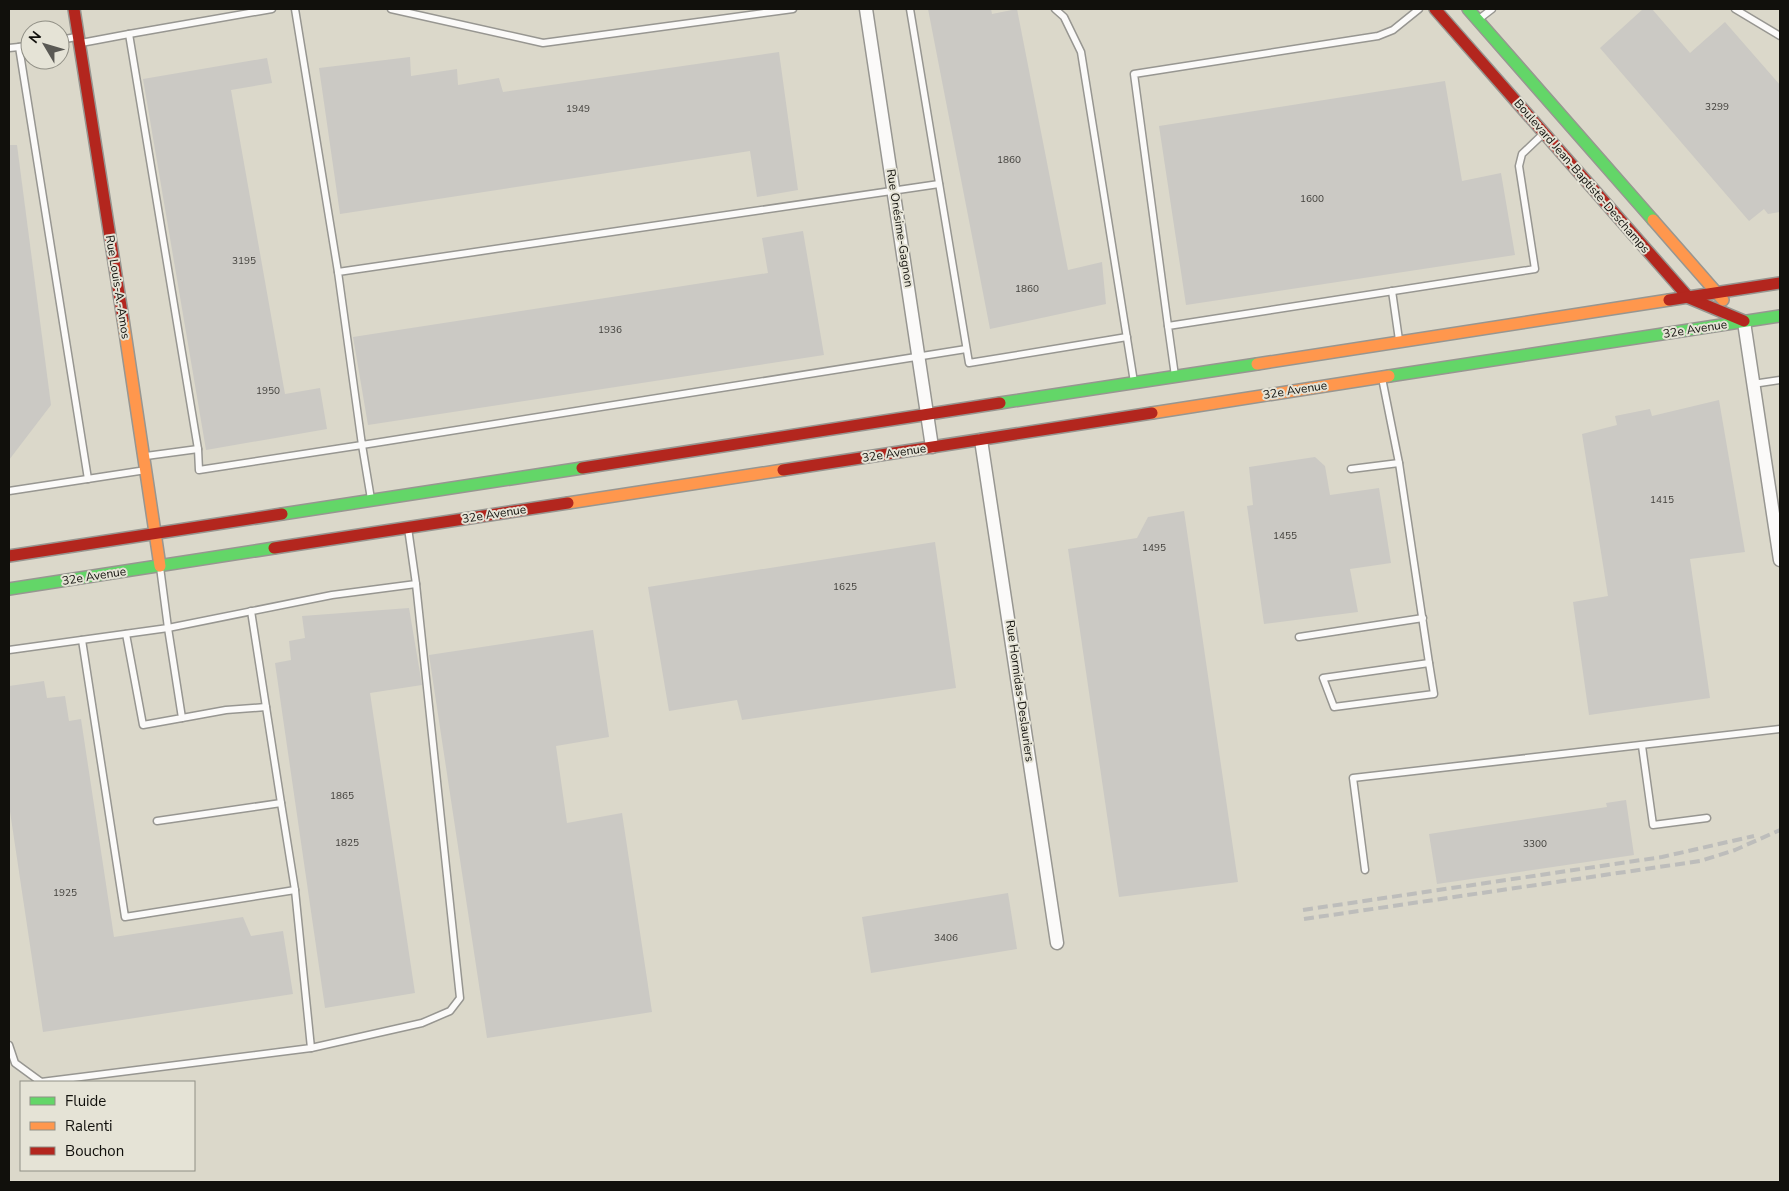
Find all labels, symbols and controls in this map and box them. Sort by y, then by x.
north arrow [20,20,70,70]
text: N [24,27,46,47]
street label: Boulevard Jean-Baptiste-Deschamps [1511,96,1654,257]
house number: 3299 [1705,100,1729,114]
house number: 1949 [566,102,590,116]
house number: 1860 [997,153,1021,167]
street label: Rue Onésime-Gagnon [883,168,917,288]
house number: 1600 [1300,192,1324,206]
street label: Rue Louis-A.-Amos [102,234,134,340]
house number: 3195 [232,254,256,268]
house number: 1860 [1015,282,1039,296]
street label: 32e Avenue [1662,316,1728,342]
house number: 1936 [598,323,622,337]
street label: 32e Avenue [1262,377,1328,403]
house number: 1950 [256,384,280,398]
street label: 32e Avenue [861,440,927,466]
house number: 1415 [1650,493,1674,507]
street label: 32e Avenue [461,501,527,527]
house number: 1455 [1273,529,1297,543]
house number: 1495 [1142,541,1166,555]
street label: 32e Avenue [61,563,127,589]
house number: 1625 [833,580,857,594]
street label: Rue Hormidas-Deslauriers [1002,619,1038,763]
house number: 1865 [330,789,354,803]
house number: 1825 [335,836,359,850]
house number: 3300 [1523,837,1547,851]
house number: 1925 [53,886,77,900]
house number: 3406 [934,931,958,945]
legend [20,1081,195,1171]
text: Fluide [65,1091,106,1111]
text: Ralenti [65,1116,113,1136]
text: Bouchon [65,1141,124,1161]

